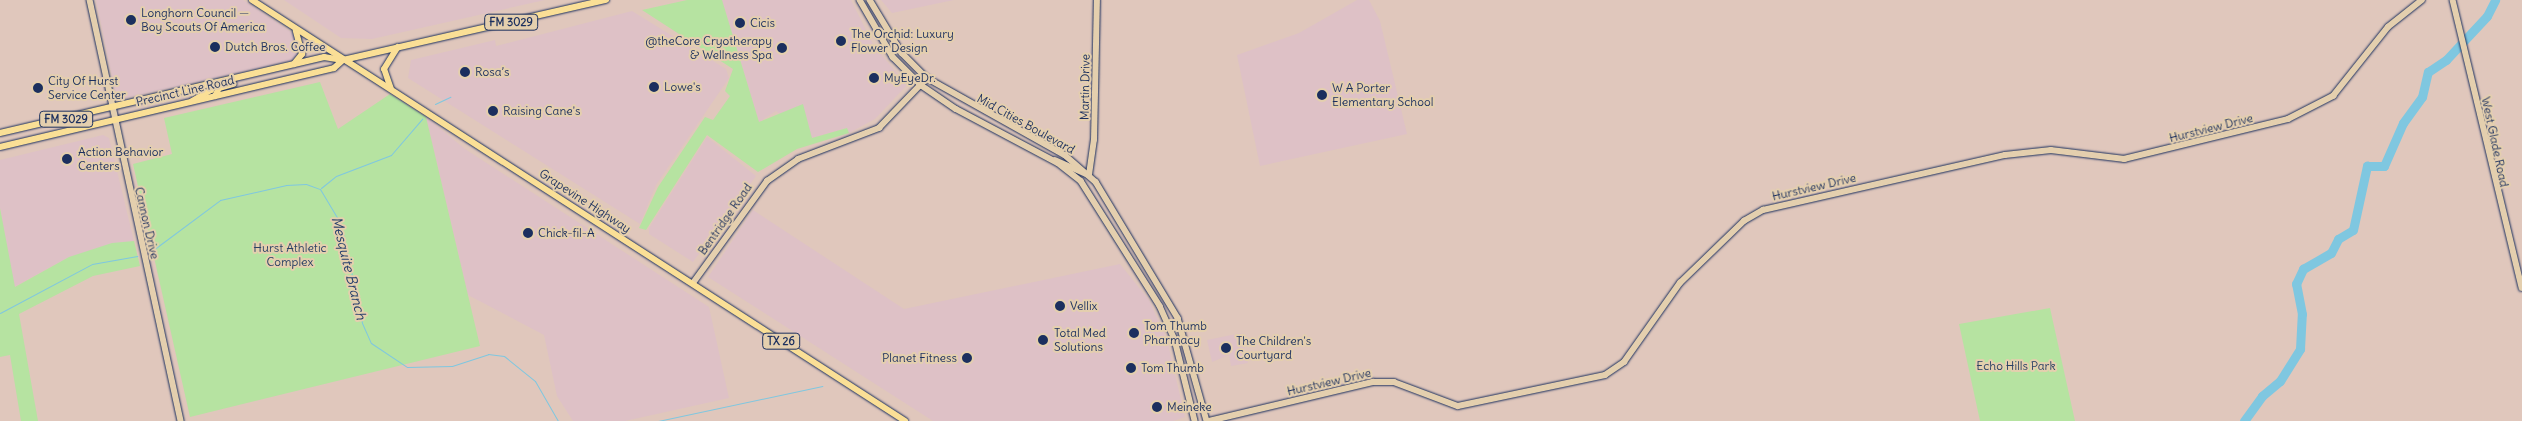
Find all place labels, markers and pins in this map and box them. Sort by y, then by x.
place label: Longhorn Council — Boy Scouts Of America [141,6,265,34]
marker: Longhorn Council — Boy Scouts Of America [125,14,137,26]
place label: Cicis [750,16,775,30]
marker: Cicis [734,17,746,29]
place label: The Orchid: Luxury Flower Design [851,27,954,55]
place label: @theCore Cryotherapy & Wellness Spa [645,34,772,62]
marker: The Orchid: Luxury Flower Design [835,35,847,47]
place label: Dutch Bros. Coffee [225,40,326,54]
marker: Dutch Bros. Coffee [209,41,221,53]
marker: @theCore Cryotherapy & Wellness Spa [776,42,788,54]
place label: Rosa’s [475,65,510,79]
marker: Rosa’s [459,66,471,78]
place label: MyEyeDr. [884,71,936,85]
marker: MyEyeDr. [868,72,880,84]
place label: City Of Hurst Service Center [48,74,126,102]
place label: Lowe's [664,80,701,94]
marker: Lowe's [648,81,660,93]
place label: W A Porter Elementary School [1332,81,1433,109]
marker: City Of Hurst Service Center [32,82,44,94]
marker: W A Porter Elementary School [1316,89,1328,101]
place label: Raising Cane's [503,104,581,118]
marker: Raising Cane's [487,105,499,117]
place label: Action Behavior Centers [78,145,163,173]
marker: Action Behavior Centers [60,152,74,166]
place label: Chick-fil-A [538,226,595,240]
marker: Chick-fil-A [522,227,534,239]
place label: Vellix [1070,299,1097,313]
marker: Vellix [1054,300,1066,312]
place label: Tom Thumb Pharmacy [1144,319,1207,347]
place label: Total Med Solutions [1054,326,1106,354]
marker: Tom Thumb Pharmacy [1128,327,1140,339]
marker: Total Med Solutions [1036,333,1050,347]
place label: The Children's Courtyard [1236,334,1311,362]
marker: The Children's Courtyard [1220,342,1232,354]
place label: Planet Fitness [882,351,957,365]
marker: Planet Fitness [961,352,973,364]
place label: Tom Thumb [1141,361,1204,375]
marker: Tom Thumb [1125,362,1137,374]
place label: Meineke [1167,400,1212,414]
marker: Meineke [1151,401,1163,413]

